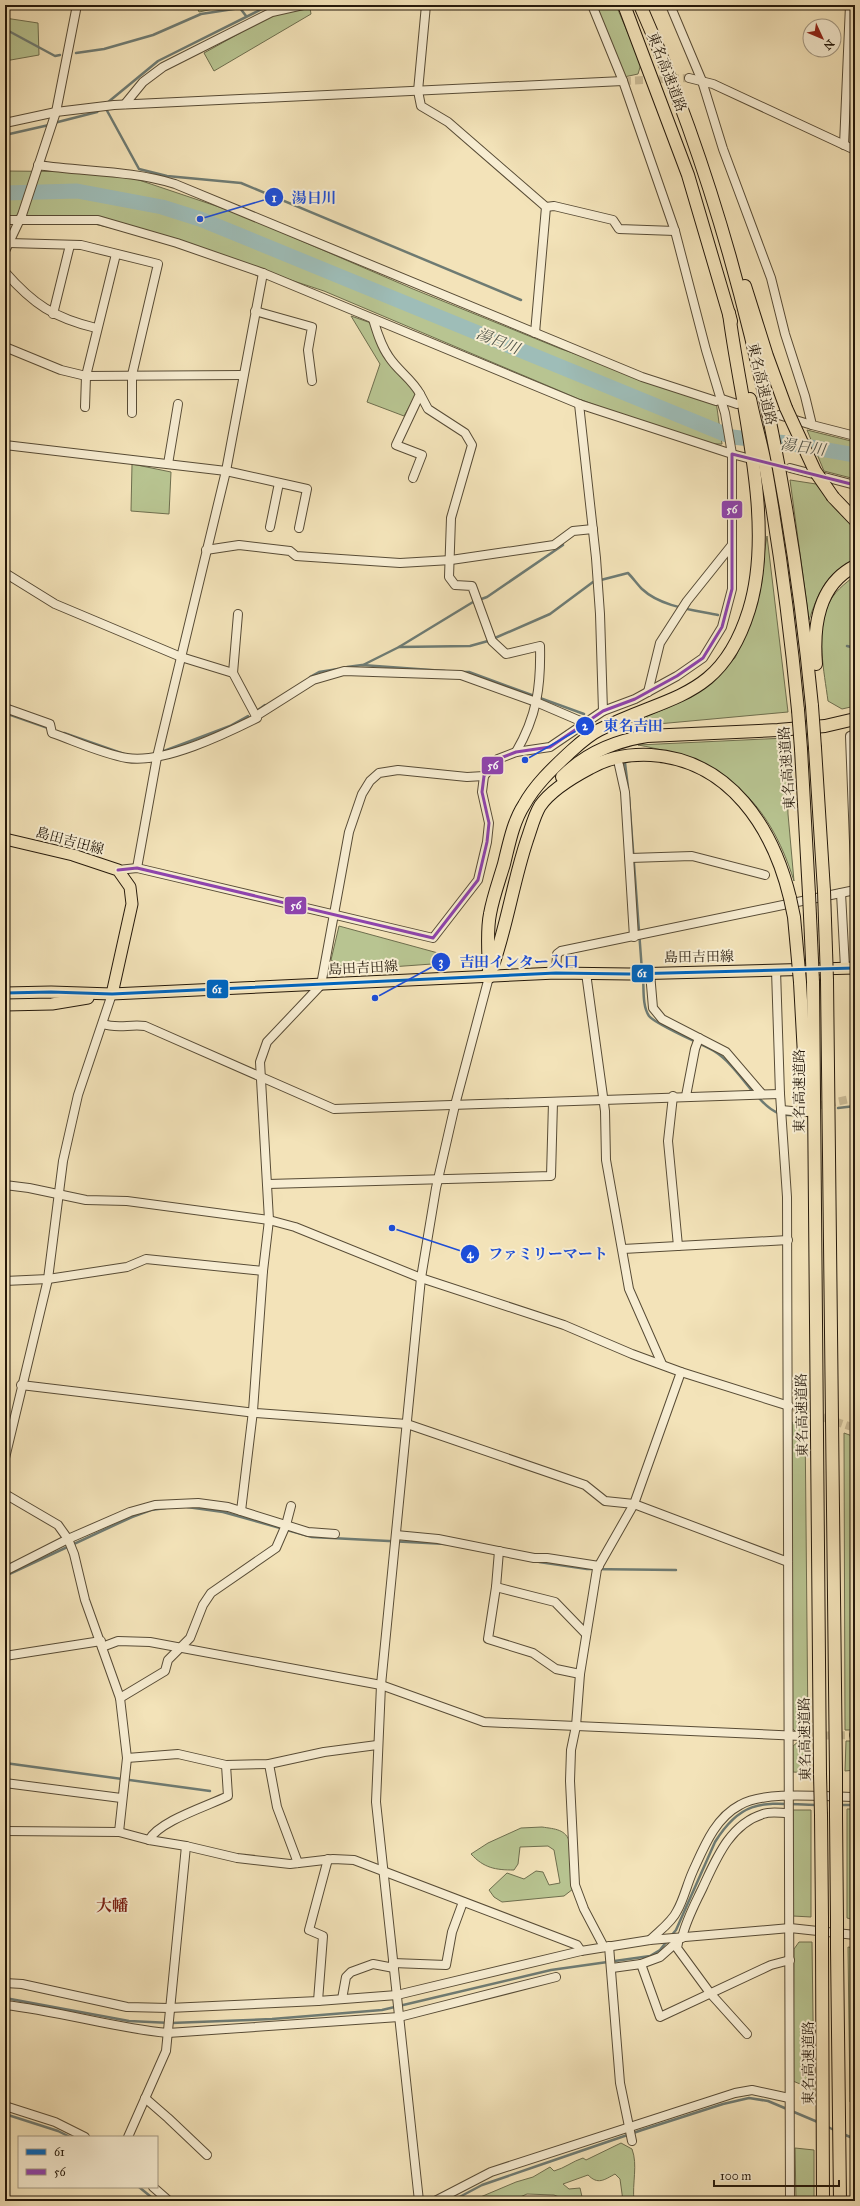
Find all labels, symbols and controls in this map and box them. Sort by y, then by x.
north arrow [802,18,842,58]
street label: 東名高速道路 [644,30,690,114]
text: N [820,37,837,53]
callout: 湯日川 [264,184,345,211]
text: 湯日川 [291,189,337,207]
text: 1 [272,191,277,205]
water label: 湯日川 [474,324,524,359]
street label: 東名高速道路 [744,341,780,427]
water label: 湯日川 [779,435,829,459]
line badge: 56 [721,500,743,519]
text: 56 [727,503,739,516]
callout: 東名吉田 [575,712,671,739]
text: 東名吉田 [603,717,663,735]
text: 2 [582,719,589,733]
street label: 東名高速道路 [776,726,798,810]
line badge: 56 [481,756,504,775]
text: 56 [488,759,500,772]
street label: 島田吉田線 [34,824,106,858]
line badge: 56 [284,896,307,915]
text: 56 [291,899,303,912]
callout: 吉田インター入口 [431,948,587,975]
street label: 島田吉田線 [664,948,734,966]
text: 吉田インター入口 [459,953,579,971]
text: 3 [439,955,444,970]
street label: 島田吉田線 [328,958,398,978]
line badge: 61 [631,964,654,983]
text: 61 [637,967,648,980]
line badge: 61 [206,979,229,999]
text: 61 [212,983,223,996]
street label: 東名高速道路 [791,1049,808,1133]
callout: ファミリーマート [460,1241,616,1268]
text: ファミリーマート [488,1245,608,1263]
text: 4 [467,1247,475,1262]
street label: 東名高速道路 [793,1373,811,1457]
street label: 東名高速道路 [796,1697,814,1781]
district label: 大幡 [96,1896,128,1915]
street label: 東名高速道路 [800,2021,817,2105]
legend [18,2136,158,2188]
text: 61 [54,2145,65,2159]
scale bar [714,2162,839,2188]
text: 56 [54,2165,67,2179]
text: 100 m [720,2169,751,2183]

